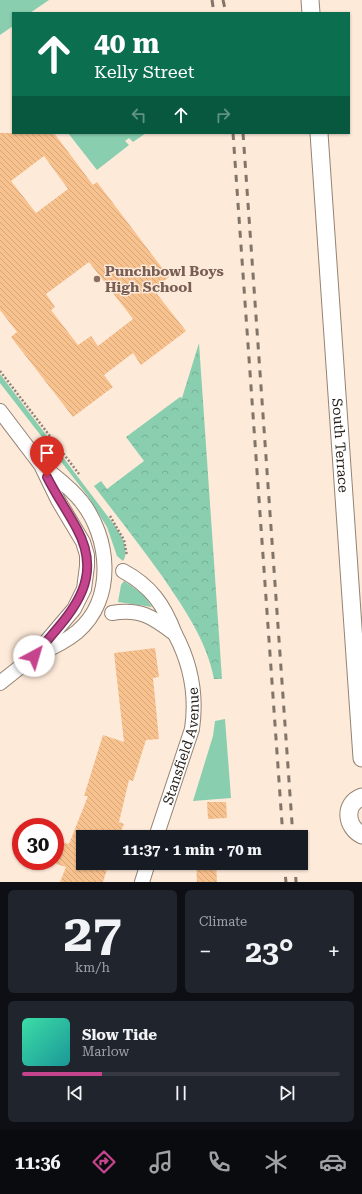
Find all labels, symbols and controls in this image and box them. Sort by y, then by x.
text: 40 m [94,27,159,60]
icon: ahead [28,28,80,80]
text: Kelly Street [94,61,194,82]
icon: left [128,104,150,126]
icon: ahead [170,104,192,126]
icon: right [212,104,234,126]
place label: Punchbowl Boys High School [105,263,224,295]
marker: Punchbowl Boys High School [92,274,102,284]
street label: South Terrace [329,398,352,493]
pin [30,436,64,477]
icon: arrive [36,442,58,464]
position arrow [13,635,55,677]
street label: Stansfield Avenue [159,686,202,807]
speed limit sign: 30 [12,818,64,870]
text: 11:37 · 1 min · 70 m [122,841,262,859]
text: 27 [63,903,122,964]
text: Climate [199,914,247,929]
text: 23° [245,934,294,969]
text: − [199,939,211,964]
text: + [328,939,340,964]
text: km/h [75,960,110,975]
text: Slow Tide [82,1026,157,1044]
text: Marlow [82,1044,129,1059]
icon: previous [64,1082,86,1104]
icon: pause [170,1082,192,1104]
icon: next [276,1082,298,1104]
icon: directions [90,1148,118,1176]
icon: music [147,1148,175,1176]
icon: phone [205,1148,233,1176]
icon: climate [262,1148,290,1176]
icon: car [319,1148,347,1176]
text: 11:36 [15,1152,61,1173]

